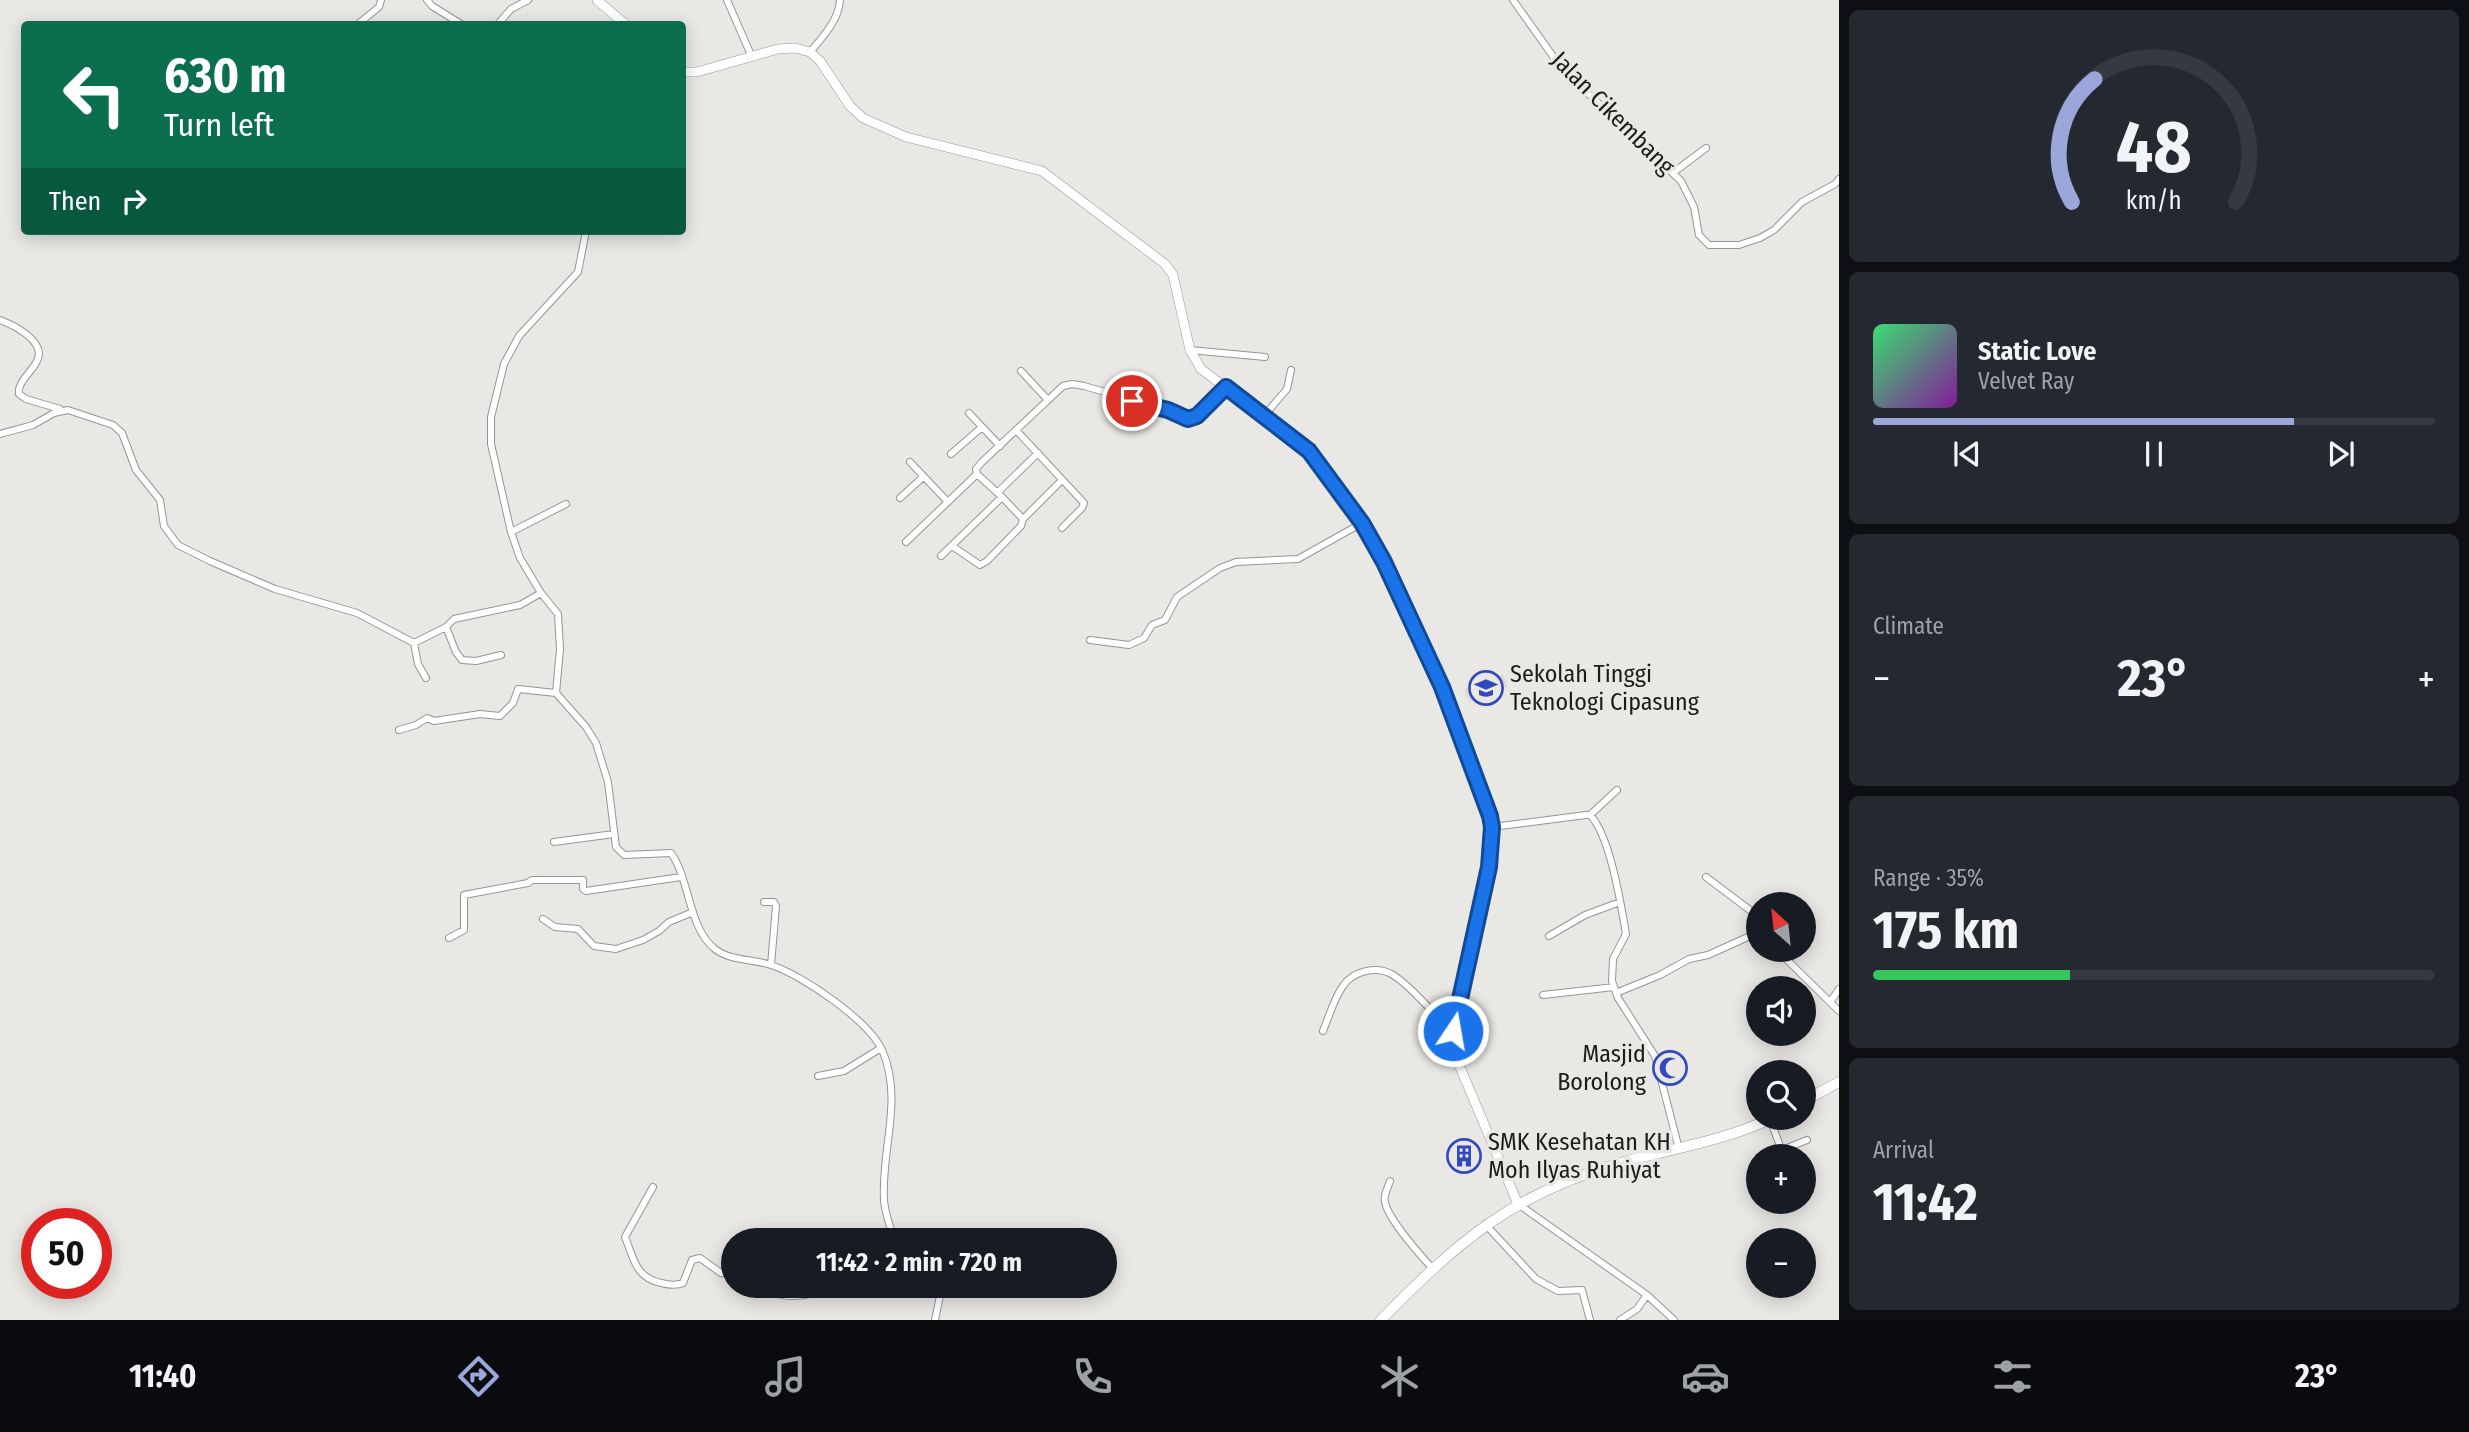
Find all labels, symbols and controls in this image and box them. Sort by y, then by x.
text: 630 m [164,46,287,105]
street label: Jalan Cikembang [1546,46,1681,181]
icon: left [49,49,140,140]
text: 48 [2116,104,2192,191]
text: Turn left [164,106,274,144]
icon: right [115,182,153,220]
text: Then [49,186,101,217]
text: km/h [2126,186,2182,216]
text: Static Love [1978,336,2096,367]
text: Velvet Ray [1978,367,2074,395]
pin [1102,371,1162,431]
icon: arrive [1113,382,1151,420]
icon: previous [1948,435,1986,473]
icon: pause [2135,435,2173,473]
icon: next [2322,435,2360,473]
text: Climate [1873,612,1944,640]
text: 23° [2117,647,2190,710]
text: − [1873,656,1890,702]
text: + [2418,656,2435,702]
place label: Sekolah Tinggi Teknologi Cipasung [1510,660,1700,716]
school or university icon: Sekolah Tinggi Teknologi Cipasung [1467,669,1505,707]
text: Range · 35% [1873,864,1984,892]
north arrow [1746,892,1816,962]
map controls [1746,892,1816,1298]
text: 175 km [1873,899,2019,962]
button: sound [1746,976,1816,1046]
position arrow [1416,994,1490,1068]
place label: Masjid Borolong [1557,1040,1647,1096]
mosque icon: Masjid Borolong [1651,1049,1689,1087]
button: search [1746,1060,1816,1130]
place label: SMK Kesehatan KH Moh Ilyas Ruhiyat [1488,1128,1671,1184]
text: Arrival [1873,1136,1934,1164]
building icon: SMK Kesehatan KH Moh Ilyas Ruhiyat [1445,1137,1483,1175]
button: + [1746,1144,1816,1214]
text: 11:42 [1873,1171,1978,1234]
speed limit sign: 50 [21,1208,112,1299]
button: − [1746,1228,1816,1298]
text: 11:42 · 2 min · 720 m [816,1247,1022,1278]
icon: directions [454,1352,503,1401]
icon: music [761,1352,810,1401]
icon: phone [1068,1352,1117,1401]
icon: climate [1375,1352,1424,1401]
icon: car [1681,1352,1730,1401]
icon: filters [1988,1352,2037,1401]
text: 11:40 [129,1357,196,1395]
text: 23° [2295,1357,2340,1395]

